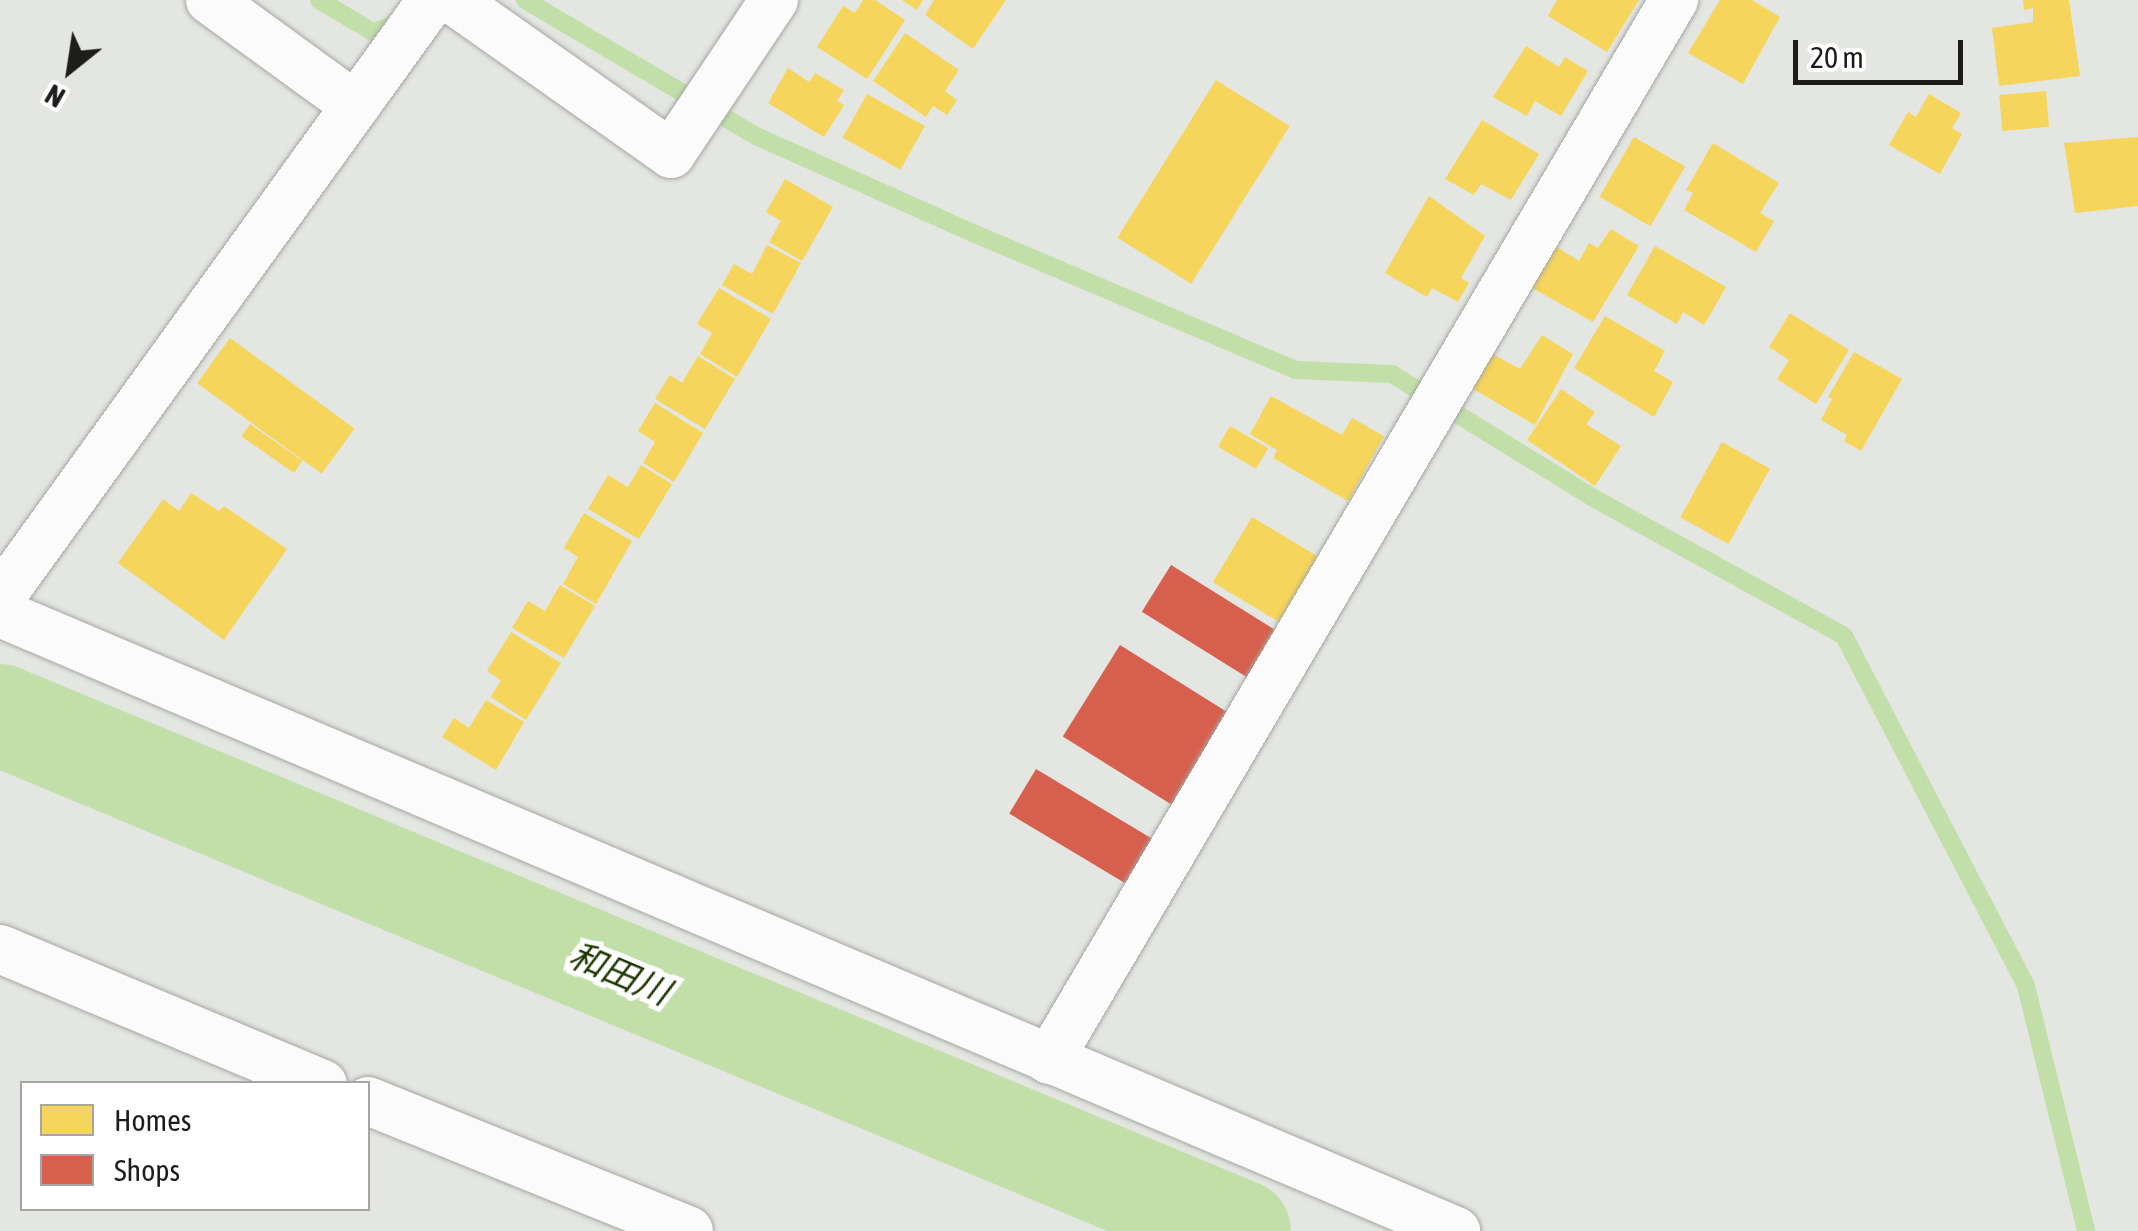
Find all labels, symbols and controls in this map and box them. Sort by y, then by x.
north arrow [20,20,120,120]
scale bar [1798,20,1968,82]
text: 20 m [1810,40,1864,74]
text: N [40,78,70,114]
water label: 和田川 [563,933,677,1013]
legend [20,1081,370,1211]
text: Homes [114,1103,191,1137]
text: Shops [114,1153,180,1187]

